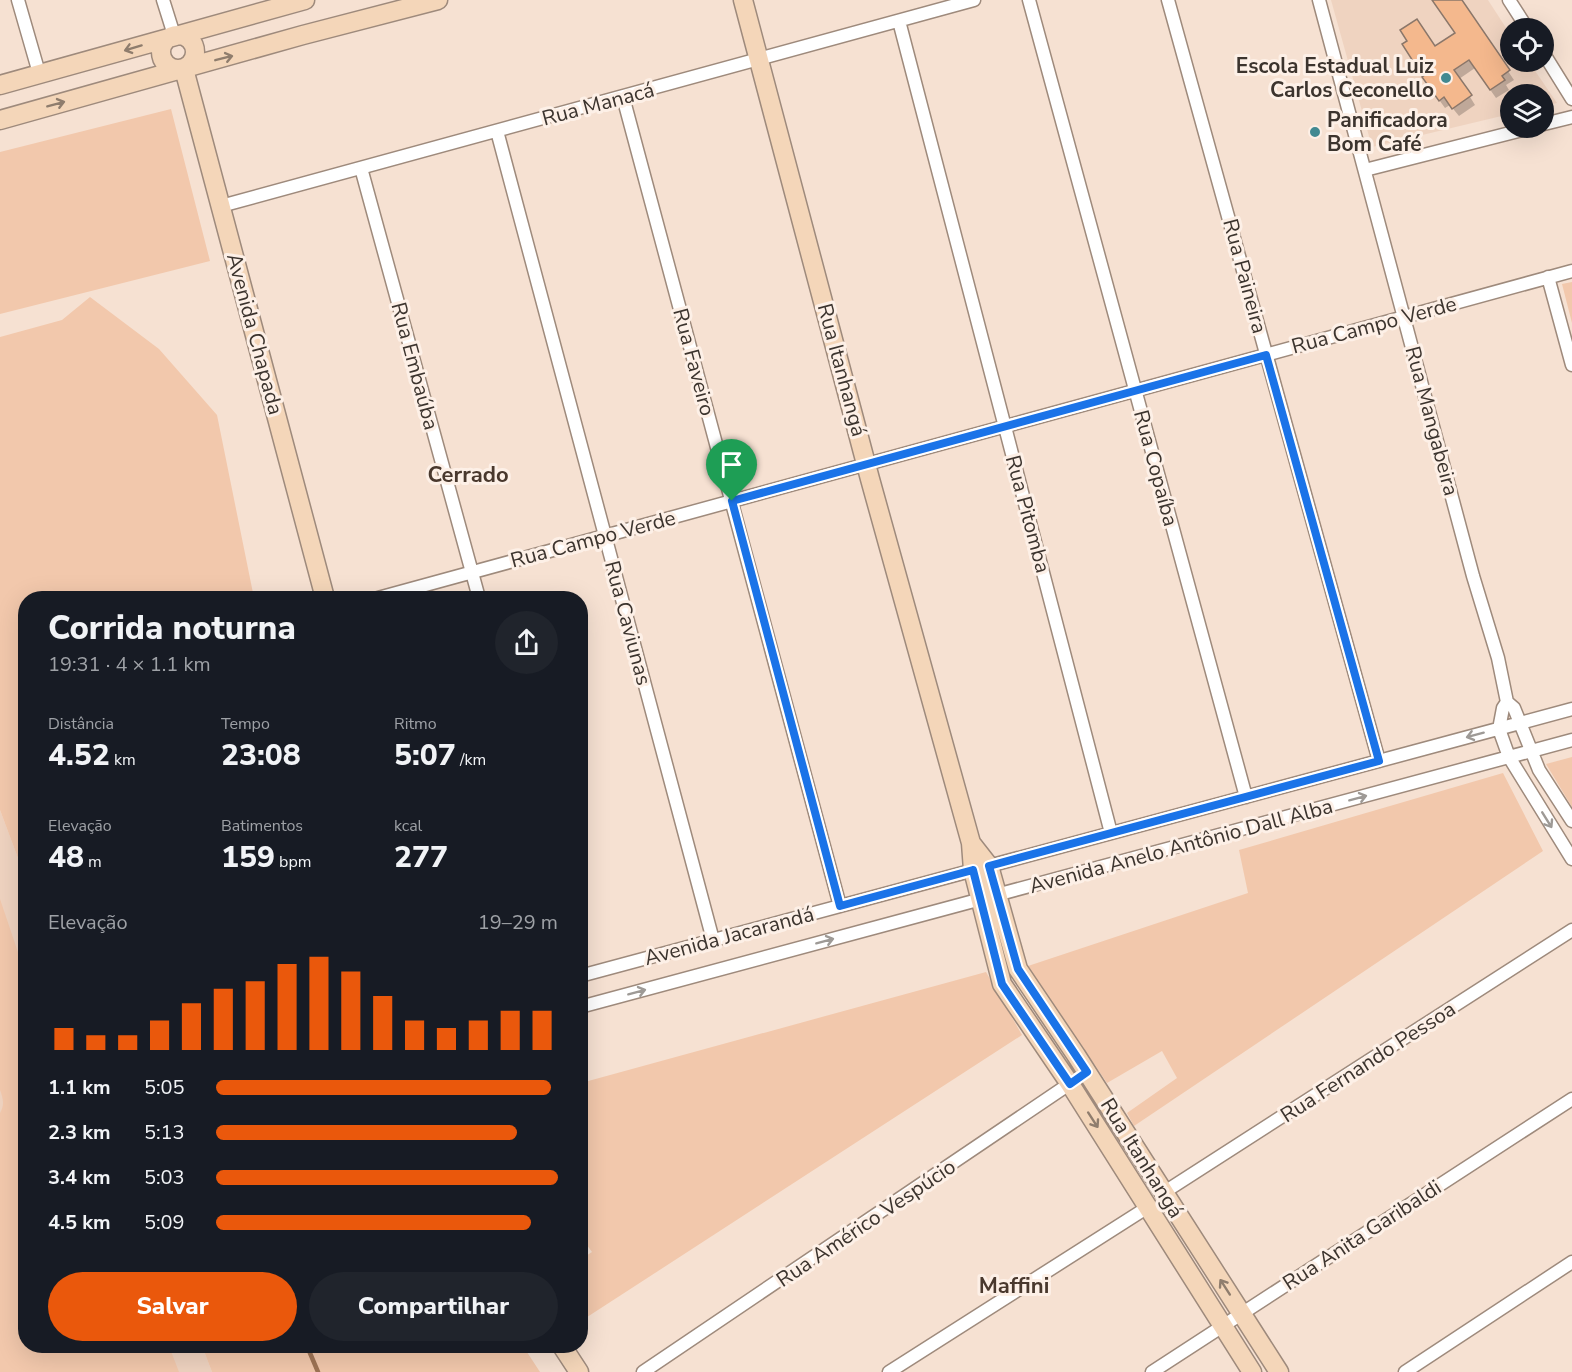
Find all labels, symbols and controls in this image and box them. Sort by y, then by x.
map controls [1500,18,1554,138]
button: locate [1500,18,1554,72]
one-way arrow [124,43,143,54]
one-way arrow [214,51,233,63]
place label: Escola Estadual Luiz Carlos Ceconello [1236,52,1434,104]
marker: Escola Estadual Luiz Carlos Ceconello [1439,71,1453,85]
street label: Rua Manacá [539,76,657,132]
button: layers [1500,84,1554,138]
one-way arrow [47,98,66,110]
place label: Panificadora Bom Café [1327,106,1448,158]
marker: Panificadora Bom Café [1308,125,1322,139]
street label: Rua Paineira [1216,216,1274,336]
street label: Avenida Chapada [220,250,290,418]
street label: Rua Campo Verde [1288,290,1460,360]
street label: Rua Embaúba [385,299,445,433]
street label: Rua Itanhangá [811,300,873,440]
street label: Rua Faveiro [666,305,722,419]
street label: Rua Mangabeira [1399,343,1465,499]
street label: Rua Copaíba [1127,407,1185,529]
pin [706,439,757,501]
icon: arrive [715,448,748,481]
street label: Rua Pitomba [999,452,1057,576]
district label: Cerrado [427,460,509,490]
street label: Rua Campo Verde [507,504,679,574]
street label: Rua Caviunas [598,558,658,688]
text: Corrida noturna [48,606,296,651]
button: share [495,611,558,674]
text: 19:31 · 4 × 1.1 km [48,651,211,678]
text: Distância [48,713,114,735]
text: Tempo [221,713,270,735]
text: Ritmo [394,713,437,735]
one-way arrow [1466,730,1485,742]
text: 4.52 [48,735,110,776]
text: 23:08 [221,735,301,776]
text: 5:07 [394,735,456,776]
text: km [110,749,136,771]
text: /km [456,749,486,771]
street label: Avenida Anelo Antônio Dall Alba [1026,792,1336,900]
one-way arrow [1349,792,1368,803]
one-way arrow [1542,811,1554,828]
text: Elevação [48,815,112,837]
text: Batimentos [221,815,303,837]
text: kcal [394,815,422,837]
text: 48 [48,837,84,878]
text: 159 [221,837,275,878]
text: 277 [394,837,448,878]
text: m [84,851,102,873]
text: bpm [275,851,311,873]
street label: Avenida Jacarandá [641,900,817,972]
text: Elevação [48,909,128,936]
text: 19–29 m [478,909,558,936]
one-way arrow [816,935,835,947]
one-way arrow [627,985,646,997]
street label: Rua Fernando Pessoa [1275,995,1461,1129]
text: 1.1 km [48,1074,111,1101]
text: 5:05 [144,1074,185,1101]
street label: Rua Itanhangá [1094,1093,1190,1223]
one-way arrow [1087,1111,1099,1128]
text: 2.3 km [48,1119,111,1146]
text: 5:13 [144,1119,185,1146]
street label: Rua Américo Vespúcio [771,1153,961,1293]
text: 3.4 km [48,1164,111,1191]
text: 5:03 [144,1164,185,1191]
street label: Rua Anita Garibaldi [1277,1173,1447,1297]
text: 4.5 km [48,1209,111,1236]
text: 5:09 [144,1209,185,1236]
district label: Maffini [979,1271,1049,1301]
button: Salvar [48,1272,297,1341]
button: Compartilhar [309,1272,558,1341]
one-way arrow [1219,1279,1231,1296]

